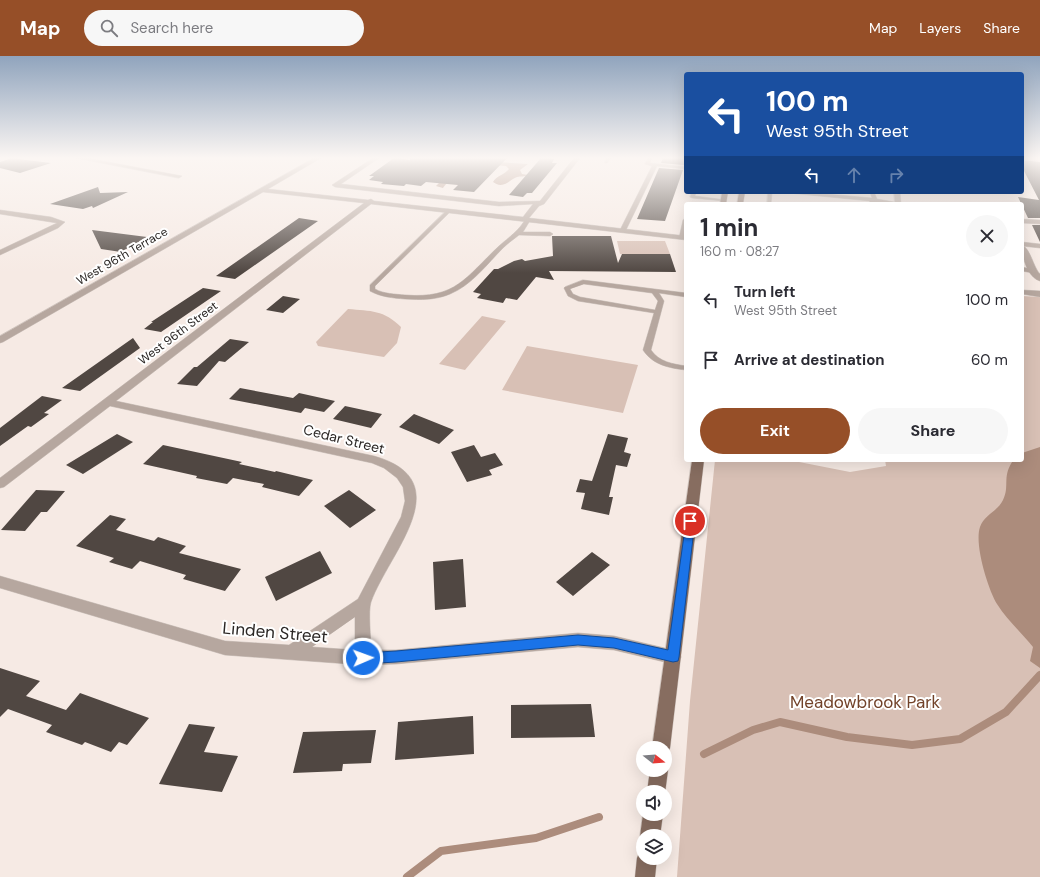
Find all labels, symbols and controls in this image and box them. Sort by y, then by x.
search box [84,10,364,46]
text: Map [20,16,60,41]
icon: search [98,17,120,39]
text: Search here [130,18,213,38]
text: Map [869,19,897,37]
text: Layers [919,19,961,37]
text: Share [983,19,1020,37]
text: 100 m [766,83,849,120]
icon: left [700,88,752,140]
text: West 95th Street [766,119,909,143]
icon: left [801,164,823,186]
icon: ahead [843,164,865,186]
icon: right [885,164,907,186]
text: 1 min [700,212,758,243]
button: close [966,215,1008,257]
street label: West 96th Terrace [73,223,171,289]
text: 160 m · 08:27 [700,243,779,260]
text: Turn left [734,282,795,302]
icon: left [700,289,722,311]
text: 100 m [965,290,1008,310]
street label: West 96th Street [135,298,221,368]
text: West 95th Street [734,302,837,319]
icon: arrive [700,349,722,371]
text: Arrive at destination [734,350,885,370]
text: 60 m [971,350,1008,370]
button: Exit [700,408,850,454]
button: Share [858,408,1008,454]
street label: Cedar Street [302,420,386,458]
pin [673,504,707,538]
icon: arrive [679,510,701,532]
street label: Linden Street [221,616,329,648]
position arrow [342,637,384,679]
park label: Meadowbrook Park [790,691,940,713]
north arrow [636,741,672,777]
map controls [636,741,672,865]
button: sound [636,785,672,821]
button: layers [636,829,672,865]

